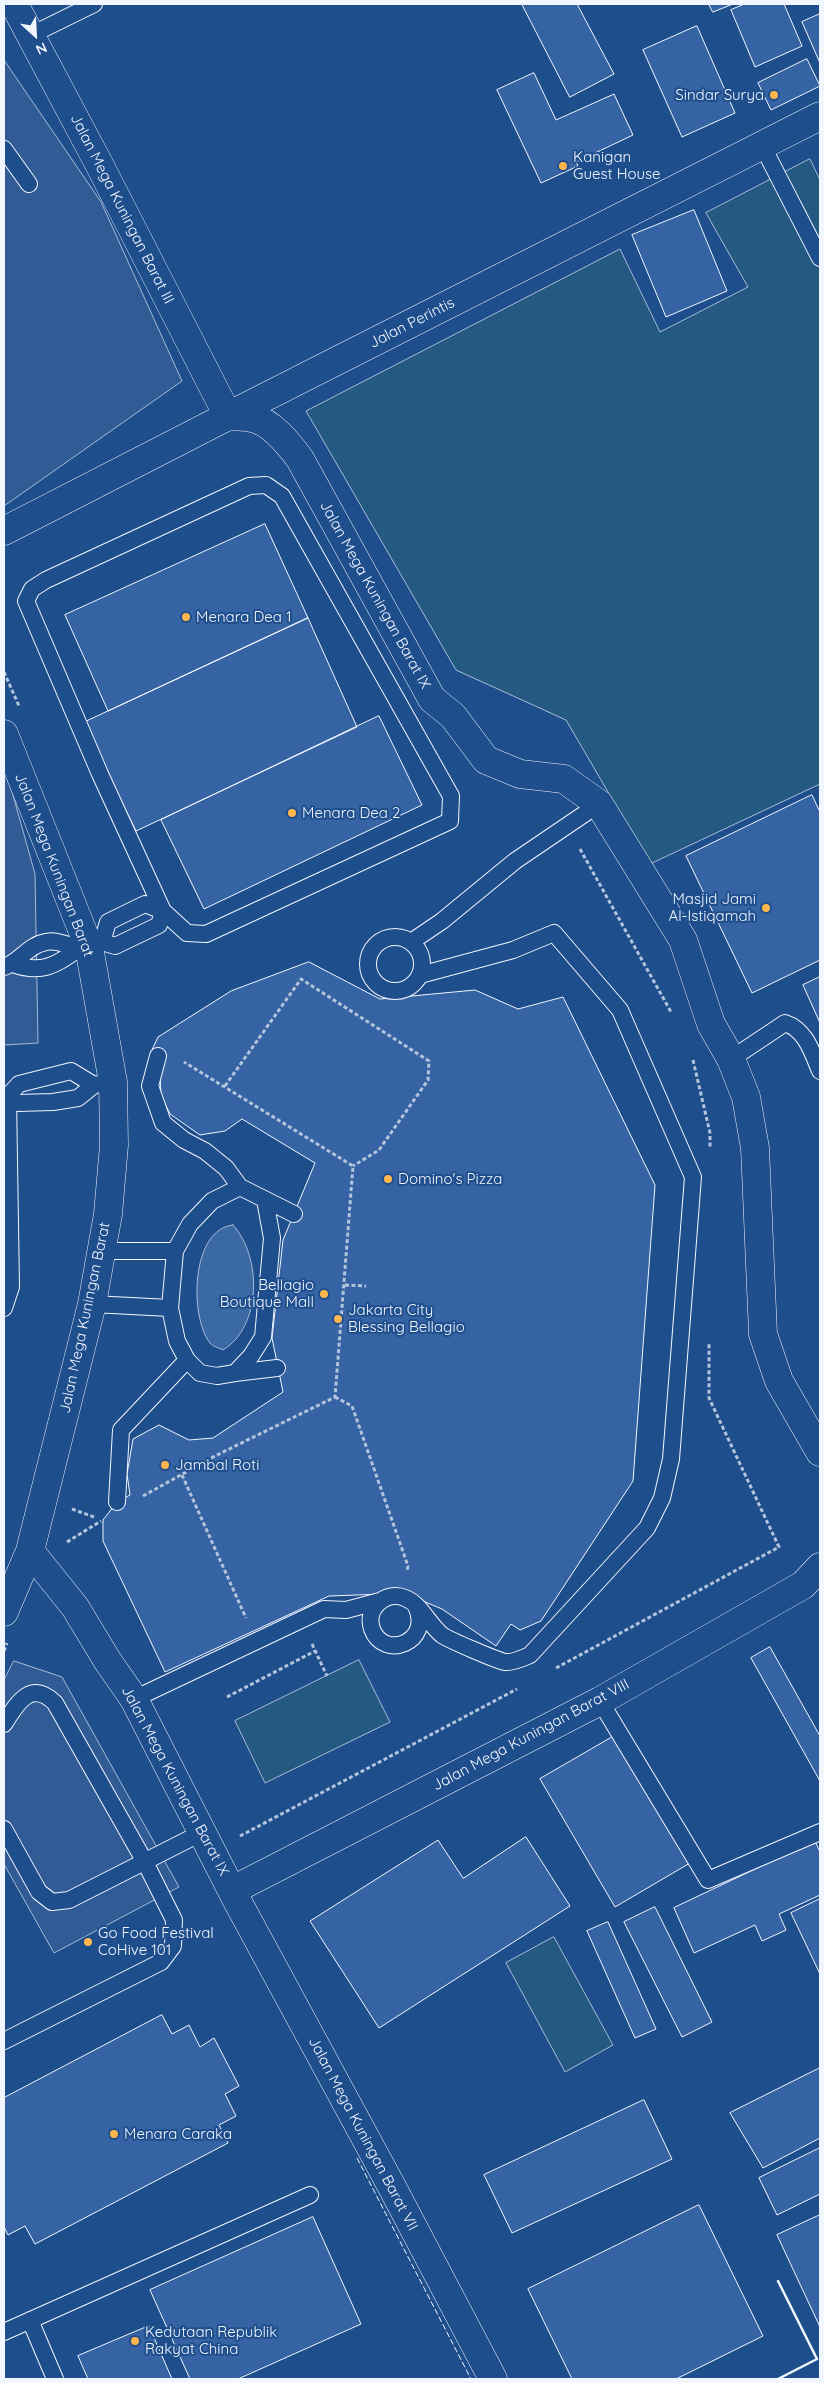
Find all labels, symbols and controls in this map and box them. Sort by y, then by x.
north arrow [10,10,60,60]
text: N [33,38,50,59]
place label: Sindar Surya [675,86,764,104]
marker: Sindar Surya [768,89,780,101]
street label: Jalan Mega Kuningan Barat III [66,111,178,307]
place label: Kanigan Guest House [573,148,661,183]
marker: Kanigan Guest House [557,160,569,172]
street label: Jalan Perintis [366,294,458,352]
street label: Jalan Mega Kuningan Barat IX [316,498,434,692]
place label: Menara Dea 1 [196,608,292,626]
marker: Menara Dea 1 [180,611,192,623]
street label: Jalan Mega Kuningan Barat [11,771,97,959]
place label: Menara Dea 2 [302,804,400,822]
marker: Menara Dea 2 [286,807,298,819]
place label: Masjid Jami Al-Istiqamah [668,890,756,925]
marker: Masjid Jami Al-Istiqamah [760,902,772,914]
place label: Domino's Pizza [398,1170,502,1188]
marker: Domino's Pizza [382,1173,394,1185]
street label: Jalan Mega Kuningan Barat [56,1221,114,1415]
place label: Bellagio Boutique Mall [220,1276,314,1311]
marker: Bellagio Boutique Mall [318,1288,330,1300]
place label: Jakarta City Blessing Bellagio [348,1301,465,1336]
marker: Jakarta City Blessing Bellagio [332,1313,344,1325]
place label: Jambal Roti [175,1456,259,1474]
marker: Jambal Roti [159,1459,171,1471]
street label: Jalan Mega Kuningan Barat VIII [429,1675,633,1795]
street label: Jalan Mega Kuningan Barat IX [117,1683,233,1879]
place label: Go Food Festival CoHive 101 [98,1924,214,1959]
marker: Go Food Festival CoHive 101 [82,1936,94,1948]
street label: Jalan Mega Kuningan Barat VII [304,2034,422,2234]
place label: Menara Caraka [124,2125,232,2143]
marker: Menara Caraka [108,2128,120,2140]
place label: Kedutaan Republik Rakyat China [145,2323,277,2358]
marker: Kedutaan Republik Rakyat China [129,2335,141,2347]

